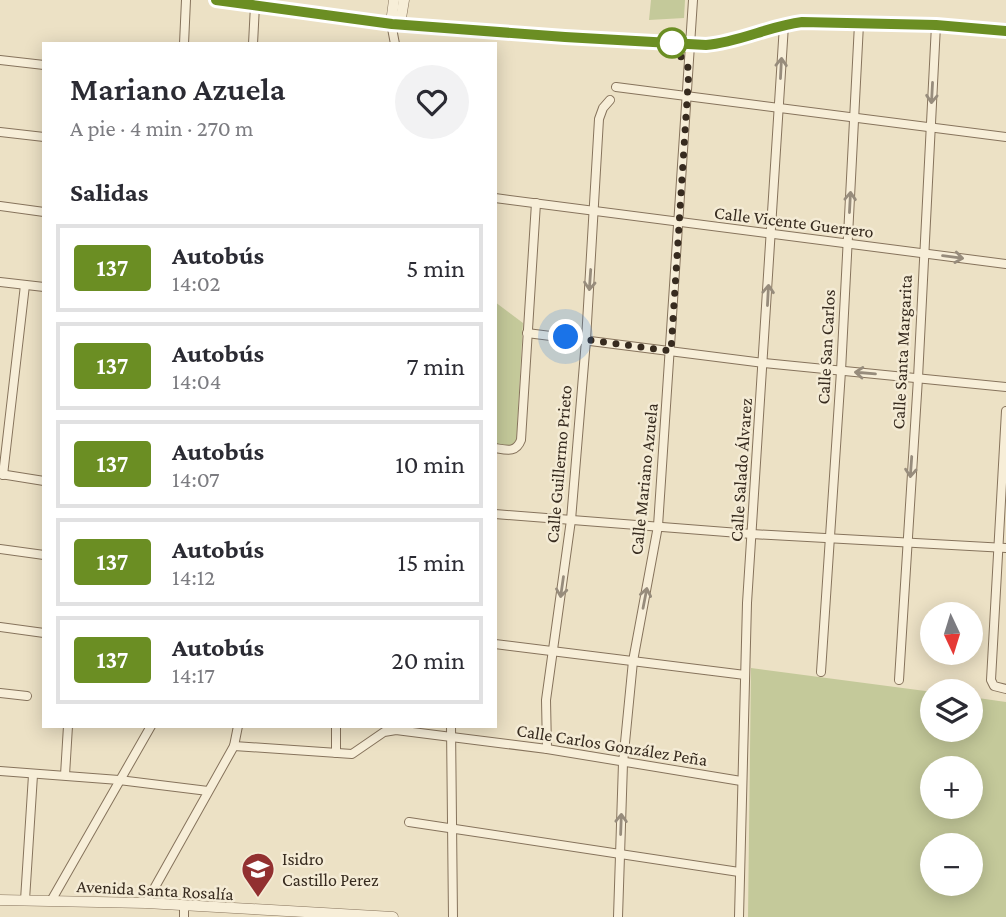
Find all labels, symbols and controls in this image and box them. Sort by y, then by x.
unlabelled marker [657,28,687,58]
one-way arrow [775,57,788,80]
button: heart [395,65,469,139]
text: Mariano Azuela [70,70,285,107]
one-way arrow [925,81,938,104]
text: A pie · 4 min · 270 m [70,115,253,141]
text: Salidas [70,178,148,207]
one-way arrow [844,191,857,214]
street label: Calle Vicente Guerrero [713,202,875,242]
text: Autobús [172,241,264,270]
one-way arrow [942,251,964,264]
text: 137 [97,254,128,281]
text: 5 min [406,254,465,283]
one-way arrow [583,268,596,291]
text: 14:02 [172,270,220,296]
street label: Calle Santa Margarita [888,274,916,430]
one-way arrow [762,284,775,307]
street label: Calle San Carlos [813,289,839,405]
your location [548,319,583,354]
text: Autobús [172,339,264,368]
text: 137 [97,352,128,379]
text: 7 min [406,352,465,381]
one-way arrow [854,366,877,379]
text: 14:04 [172,368,221,394]
street label: Calle Guillermo Prieto [542,384,576,544]
street label: Calle Salado Álvarez [726,397,756,543]
street label: Calle Mariano Azuela [626,402,662,556]
text: Autobús [172,437,264,466]
text: 137 [97,450,128,477]
text: 10 min [395,450,465,479]
one-way arrow [905,455,918,478]
text: 14:07 [172,466,220,492]
text: Autobús [172,535,264,564]
text: 137 [97,548,128,575]
text: 15 min [398,548,465,577]
text: 14:12 [172,564,215,590]
one-way arrow [555,575,568,598]
one-way arrow [638,587,652,610]
north arrow [920,602,984,665]
map controls [920,602,983,896]
text: Autobús [172,633,264,662]
text: 137 [97,646,128,673]
text: 20 min [391,646,465,675]
text: 14:17 [172,662,215,688]
button: layers [920,679,983,742]
street label: Calle Carlos González Peña [515,720,709,770]
button: + [920,756,983,819]
one-way arrow [615,813,628,836]
button: − [920,833,983,896]
place label: Isidro Castillo Perez [282,849,379,890]
school or university icon: Isidro Castillo Perez [239,850,277,899]
street label: Avenida Santa Rosalía [76,876,234,904]

